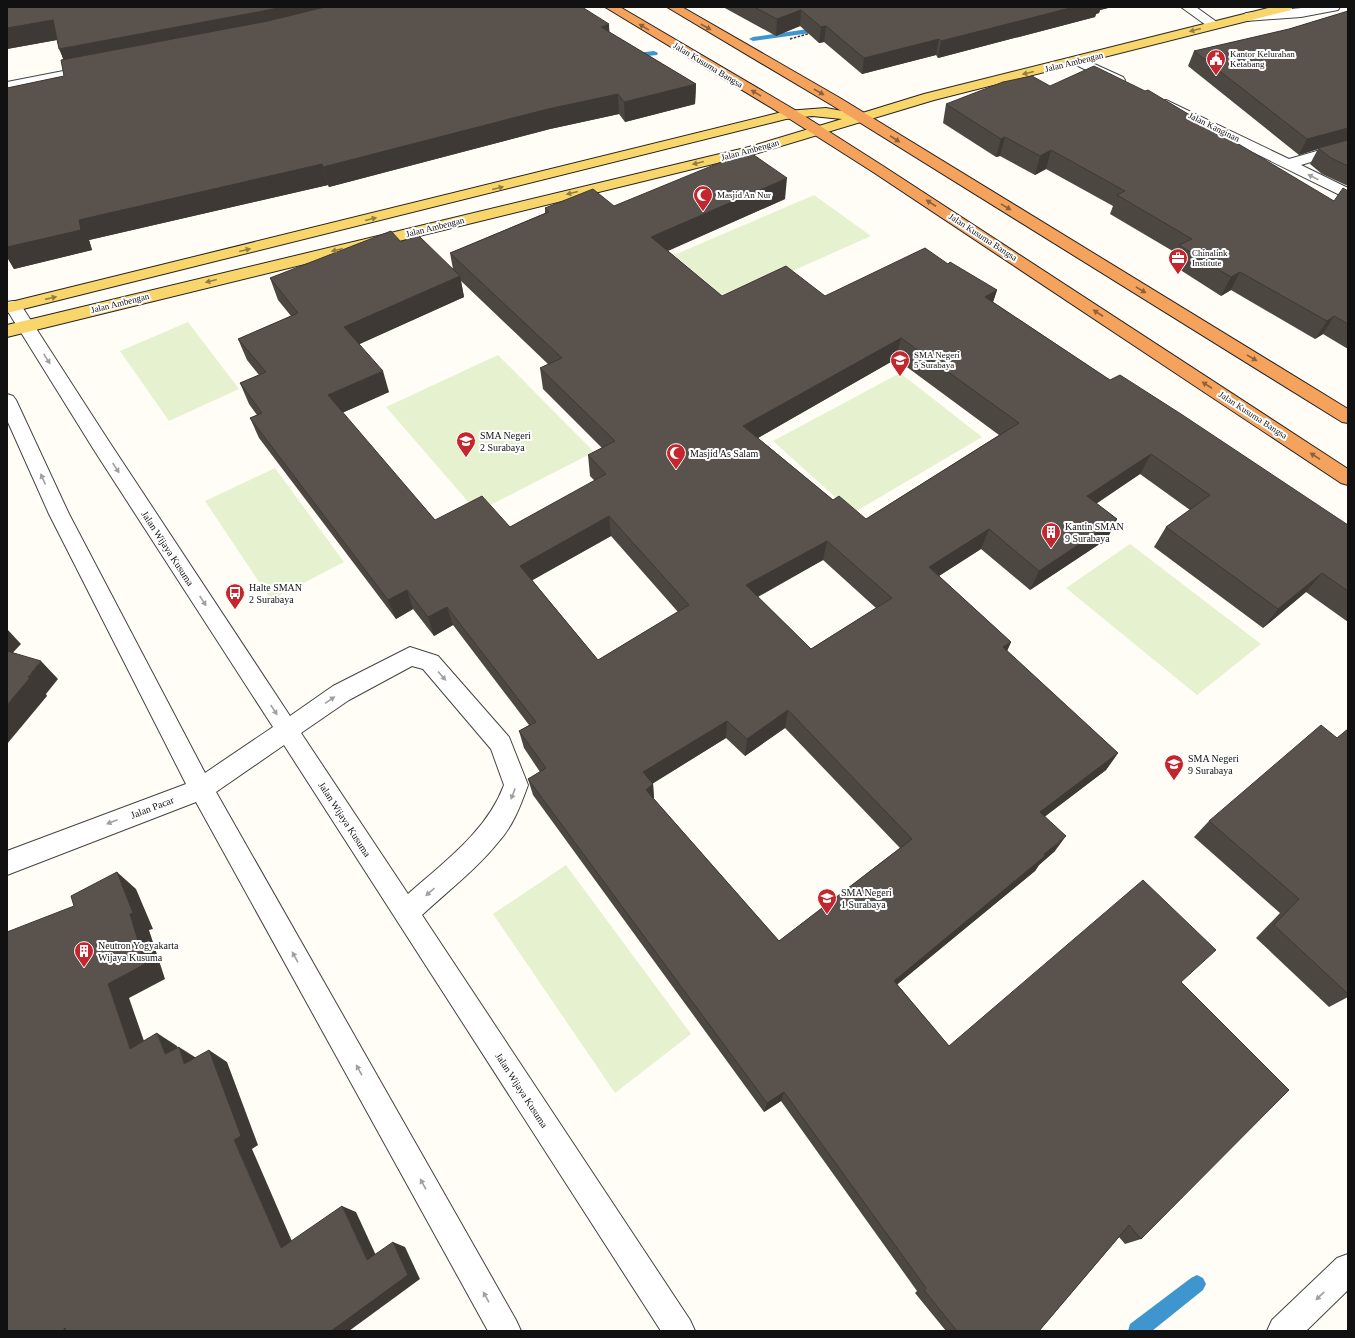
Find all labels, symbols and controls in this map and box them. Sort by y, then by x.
one-way arrow [639,23,649,31]
one-way arrow [700,23,712,30]
one-way arrow [1189,27,1201,33]
street label: Jalan Kusuma Bangsa [671,40,745,90]
public building icon: Kantor Kelurahan Ketabang [1205,48,1227,76]
place label: Kantor Kelurahan Ketabang [1230,49,1295,69]
street label: Jalan Ambengan [1044,50,1105,74]
one-way arrow [1022,70,1034,76]
one-way arrow [813,88,825,95]
one-way arrow [750,90,762,97]
street label: Jalan Kanginan [1187,110,1242,144]
one-way arrow [890,136,901,143]
street label: Jalan Ambengan [720,137,781,163]
one-way arrow [692,160,705,166]
one-way arrow [1307,173,1319,180]
one-way arrow [491,184,504,190]
mosque icon: Masjid An Nur [692,184,714,212]
place label: Masjid An Nur [717,190,771,200]
one-way arrow [566,191,578,197]
one-way arrow [925,200,937,207]
one-way arrow [1000,204,1012,211]
street label: Jalan Kusuma Bangsa [947,211,1019,263]
street label: Jalan Ambengan [405,215,466,239]
one-way arrow [366,216,378,222]
one-way arrow [239,247,251,253]
office icon: Chinalink Institute [1167,247,1189,275]
one-way arrow [331,248,343,254]
place label: Chinalink Institute [1192,248,1228,268]
one-way arrow [204,278,216,284]
one-way arrow [1135,286,1147,293]
street label: Jalan Ambengan [90,291,151,315]
one-way arrow [45,294,57,300]
one-way arrow [1092,310,1104,317]
school or university icon: SMA Negeri 5 Surabaya [889,349,911,377]
place label: SMA Negeri 5 Surabaya [914,350,960,370]
one-way arrow [43,354,51,364]
one-way arrow [1246,354,1258,361]
one-way arrow [1202,381,1212,389]
street label: Jalan Kusuma Bangsa [1217,389,1289,441]
school or university icon: SMA Negeri 2 Surabaya [455,430,477,458]
place label: SMA Negeri 2 Surabaya [480,430,531,453]
mosque icon: Masjid As Salam [665,442,687,470]
place label: Masjid As Salam [690,448,759,459]
one-way arrow [1310,452,1321,460]
one-way arrow [113,463,120,474]
one-way arrow [40,473,46,484]
street label: Jalan Wijaya Kusuma [139,509,196,588]
building icon: Kantin SMAN 9 Surabaya [1040,521,1062,549]
place label: Kantin SMAN 9 Surabaya [1065,521,1124,544]
bus stop icon: Halte SMAN 2 Surabaya [224,582,246,610]
place label: Halte SMAN 2 Surabaya [249,582,302,605]
one-way arrow [199,595,206,607]
one-way arrow [437,671,446,680]
one-way arrow [325,696,336,704]
one-way arrow [270,704,277,716]
school or university icon: SMA Negeri 9 Surabaya [1163,753,1185,781]
place label: SMA Negeri 9 Surabaya [1188,753,1239,776]
street label: Jalan Wijaya Kusuma [316,780,373,859]
one-way arrow [509,789,515,801]
street label: Jalan Pacar [129,794,176,821]
one-way arrow [105,820,117,826]
one-way arrow [425,887,434,896]
school or university icon: SMA Negeri 1 Surabaya [816,887,838,915]
place label: SMA Negeri 1 Surabaya [841,887,892,910]
building icon: Neutron Yogyakarta Wijaya Kusuma [73,940,95,968]
place label: Neutron Yogyakarta Wijaya Kusuma [98,940,179,963]
one-way arrow [292,951,299,963]
street label: Jalan Wijaya Kusuma [493,1051,550,1130]
one-way arrow [356,1064,362,1076]
one-way arrow [419,1178,426,1190]
one-way arrow [483,1291,490,1303]
one-way arrow [1315,1291,1325,1301]

